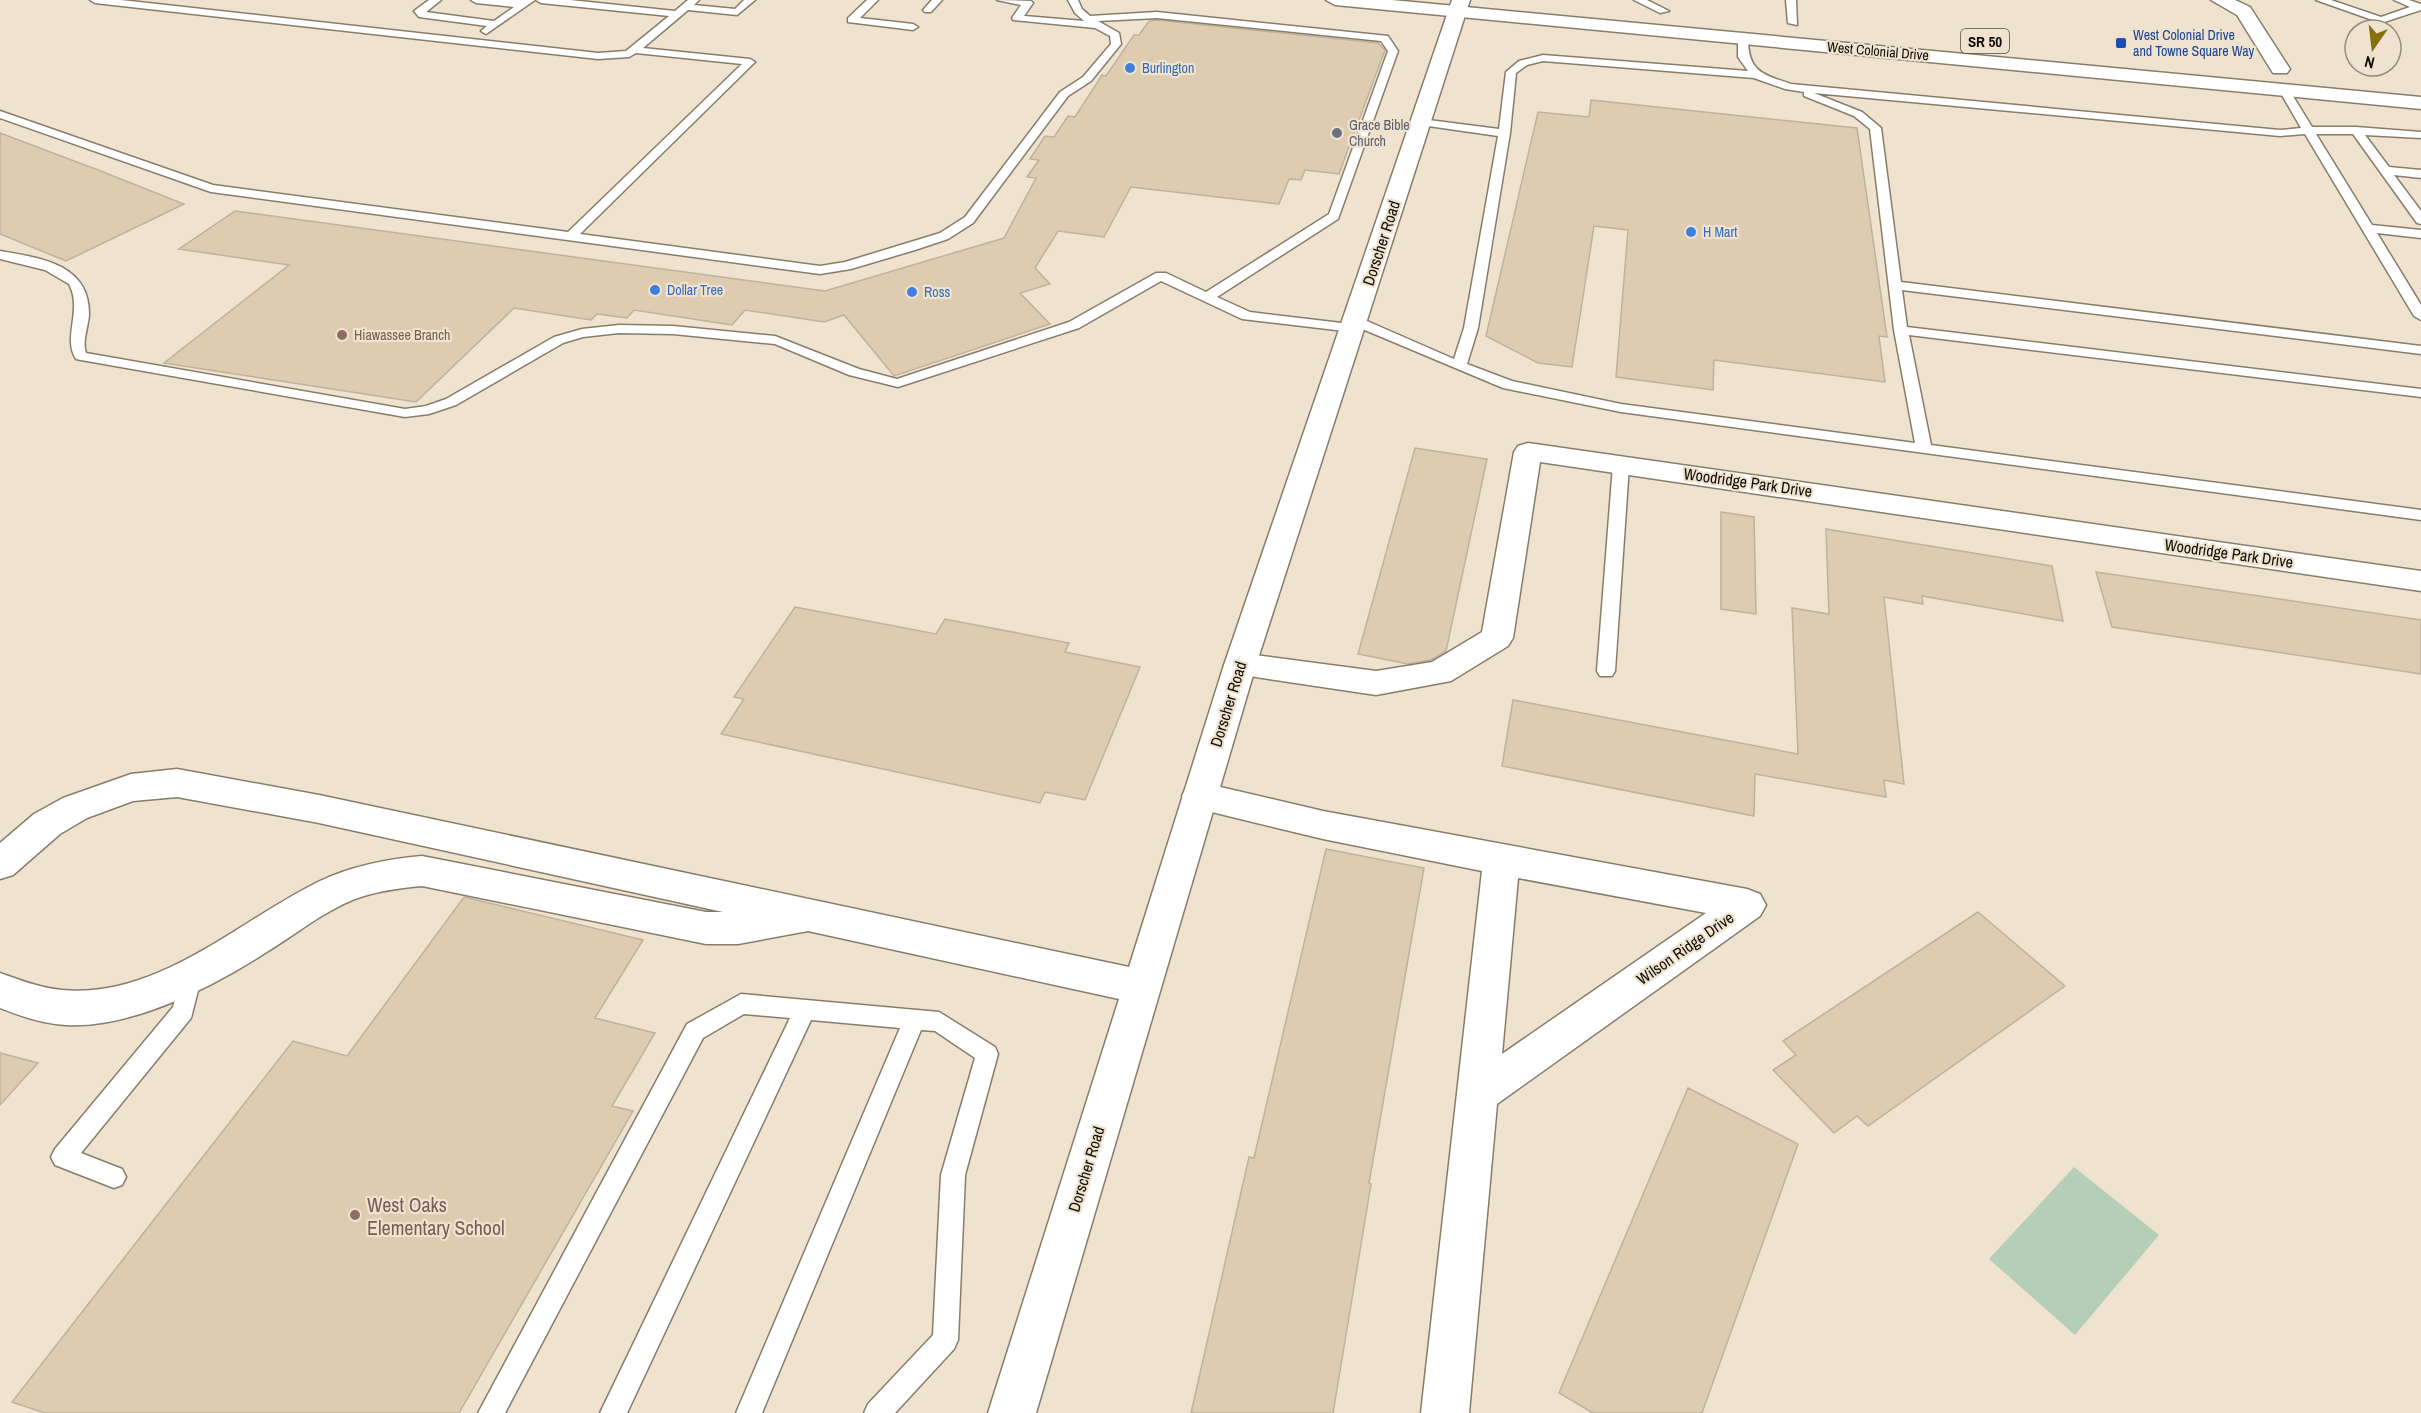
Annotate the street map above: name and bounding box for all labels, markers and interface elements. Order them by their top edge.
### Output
north arrow [2343,18,2403,78]
place label: West Colonial Drive and Towne Square Way [2133,26,2255,60]
road number: SR 50 [1961,29,2009,53]
marker: West Colonial Drive and Towne Square Way [2114,36,2128,50]
street label: West Colonial Drive [1826,38,1930,64]
text: N [2362,51,2377,74]
place label: Burlington [1142,59,1194,77]
marker: Burlington [1123,61,1137,75]
place label: Grace Bible Church [1349,116,1410,150]
marker: Grace Bible Church [1330,126,1344,140]
street label: Dorscher Road [1357,198,1405,288]
place label: H Mart [1703,223,1737,241]
marker: H Mart [1684,225,1698,239]
place label: Dollar Tree [667,281,723,299]
marker: Dollar Tree [648,283,662,297]
place label: Ross [924,283,950,301]
marker: Ross [905,285,919,299]
place label: Hiawassee Branch [354,326,450,344]
marker: Hiawassee Branch [335,328,349,342]
street label: Woodridge Park Drive [1682,462,1814,502]
street label: Woodridge Park Drive [2163,533,2295,573]
street label: Dorscher Road [1205,659,1251,749]
street label: Wilson Ridge Drive [1632,906,1738,990]
street label: Dorscher Road [1063,1124,1109,1214]
place label: West Oaks Elementary School [367,1191,505,1241]
marker: West Oaks Elementary School [348,1208,362,1222]

